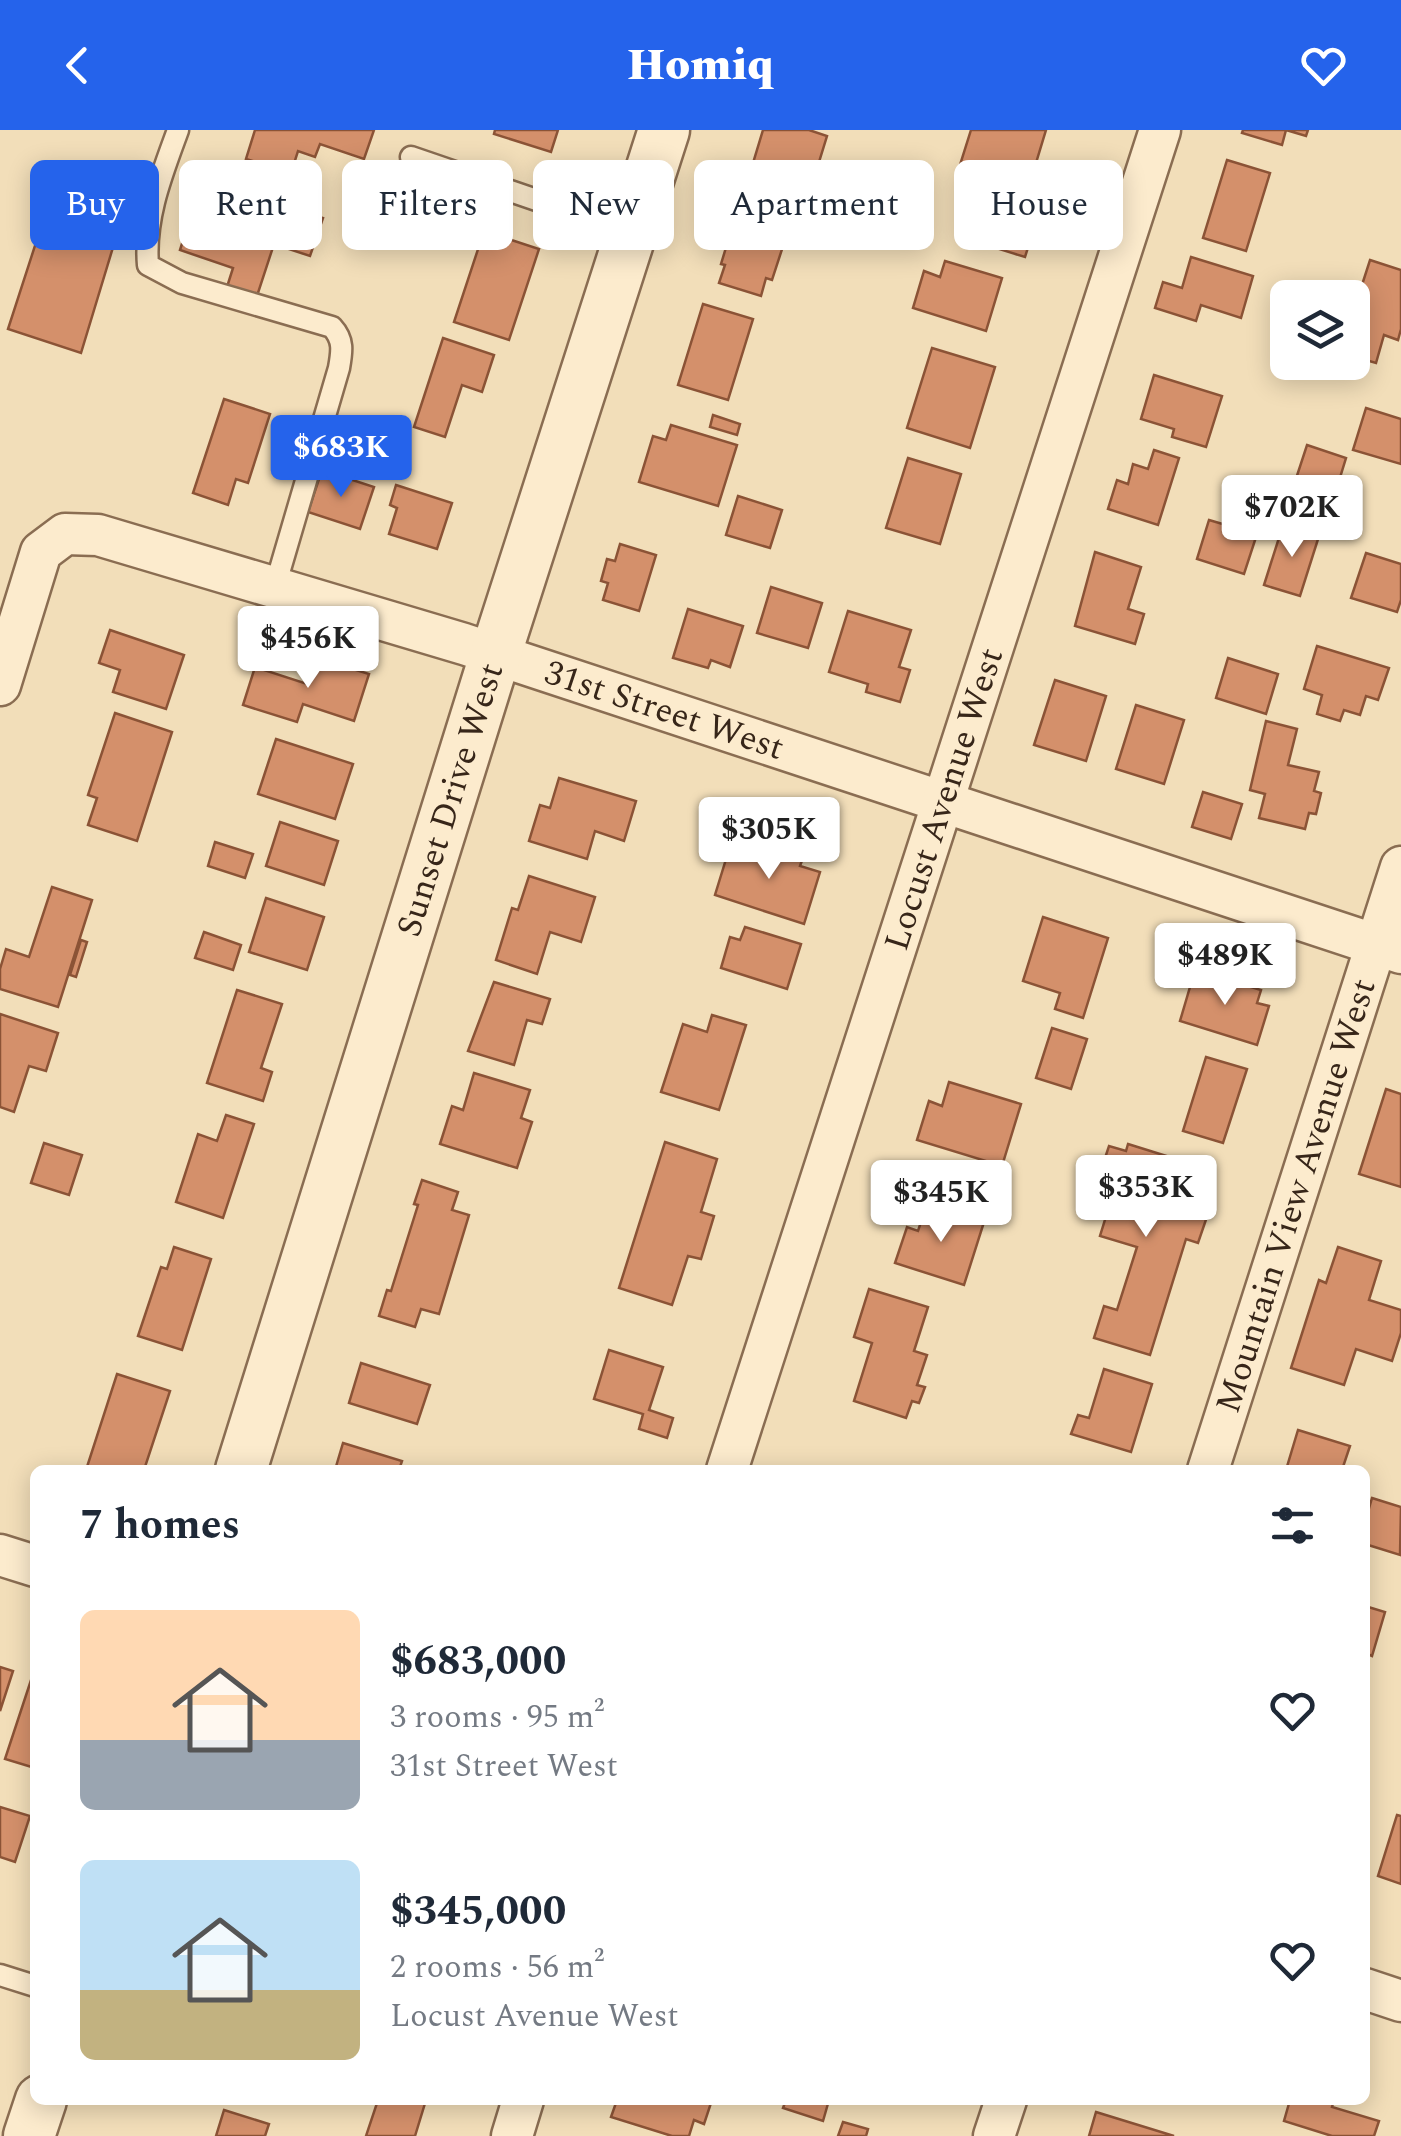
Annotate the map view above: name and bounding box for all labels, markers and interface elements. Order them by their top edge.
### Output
text: Homiq [627,31,774,100]
icon: back [50,38,105,93]
icon: heart [1296,38,1351,93]
chip: Buy [30,160,159,250]
chip: Rent [179,160,322,250]
chip: Filters [342,160,513,250]
chip: New [533,160,674,250]
chip: Apartment [694,160,934,250]
chip: House [954,160,1123,250]
map controls [1270,280,1370,380]
button: layers [1270,280,1370,380]
pin: $683K [271,415,411,500]
text: $683K [293,423,389,472]
pin: $702K [1222,475,1362,560]
text: $702K [1244,483,1340,532]
pin: $456K [238,606,378,691]
text: $456K [260,614,356,663]
street label: Locust Avenue West [870,641,1018,957]
street label: 31st Street West [538,646,791,774]
street label: Sunset Drive West [382,656,518,943]
pin: $305K [699,797,839,882]
text: $305K [721,805,817,854]
pin: $489K [1155,923,1295,1008]
text: $489K [1177,931,1273,980]
street label: Mountain View Avenue West [1201,972,1390,1420]
pin: $353K [1076,1155,1216,1240]
pin: $345K [871,1160,1011,1245]
text: $353K [1098,1163,1194,1212]
text: $345K [893,1168,989,1217]
text: 7 homes [80,1494,240,1557]
icon: filters [1265,1498,1320,1553]
text: $683,000 [390,1630,566,1693]
icon: home [160,1650,280,1770]
icon: heart [1265,1683,1320,1738]
text: 3 rooms · 95 m² [390,1693,604,1742]
text: 31st Street West [390,1742,618,1791]
text: $345,000 [390,1880,566,1943]
icon: home [160,1900,280,2020]
icon: heart [1265,1933,1320,1988]
text: 2 rooms · 56 m² [390,1943,604,1992]
text: Locust Avenue West [390,1992,678,2041]

